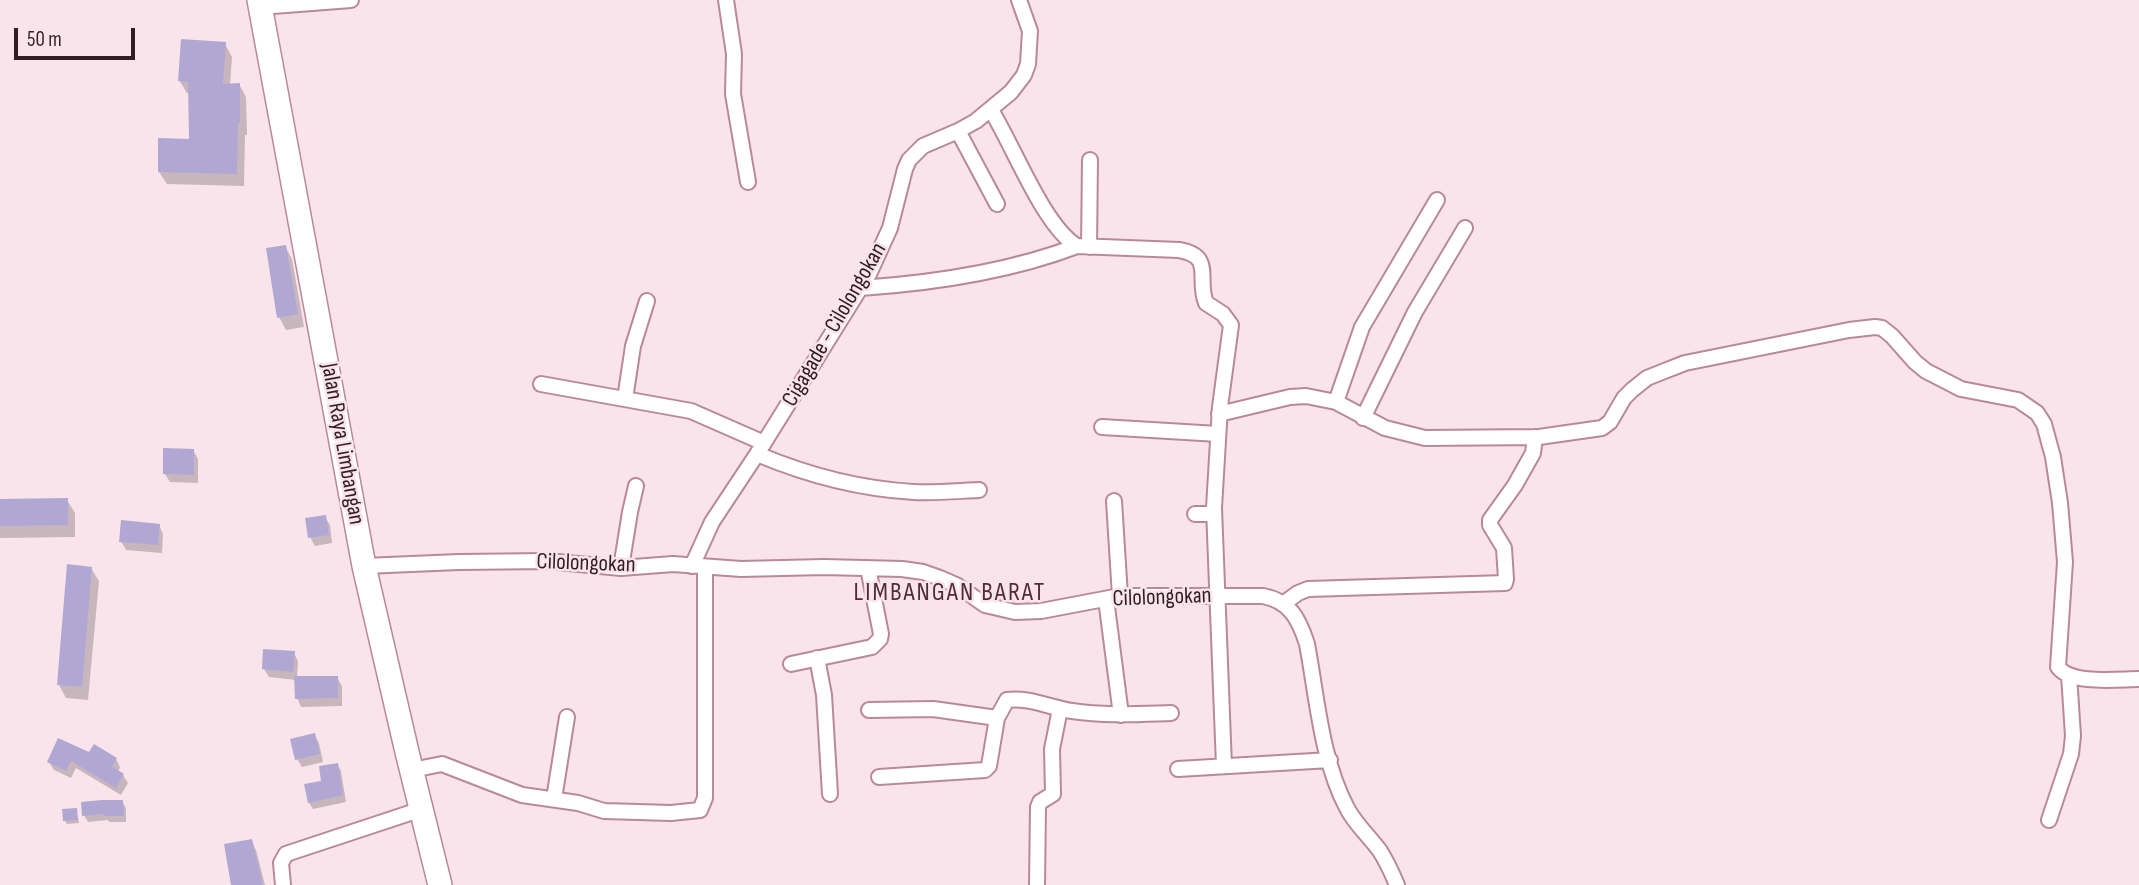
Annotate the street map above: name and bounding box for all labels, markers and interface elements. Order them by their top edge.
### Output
scale bar [18,14,138,58]
text: 50 m [27,27,62,52]
street label: Cigagade - Cilolongokan [777,238,893,412]
street label: Jalan Raya Limbangan [314,361,370,527]
street label: Cilolongokan [536,548,636,580]
district label: LIMBANGAN BARAT [855,577,1045,609]
street label: Cilolongokan [1112,582,1212,614]

